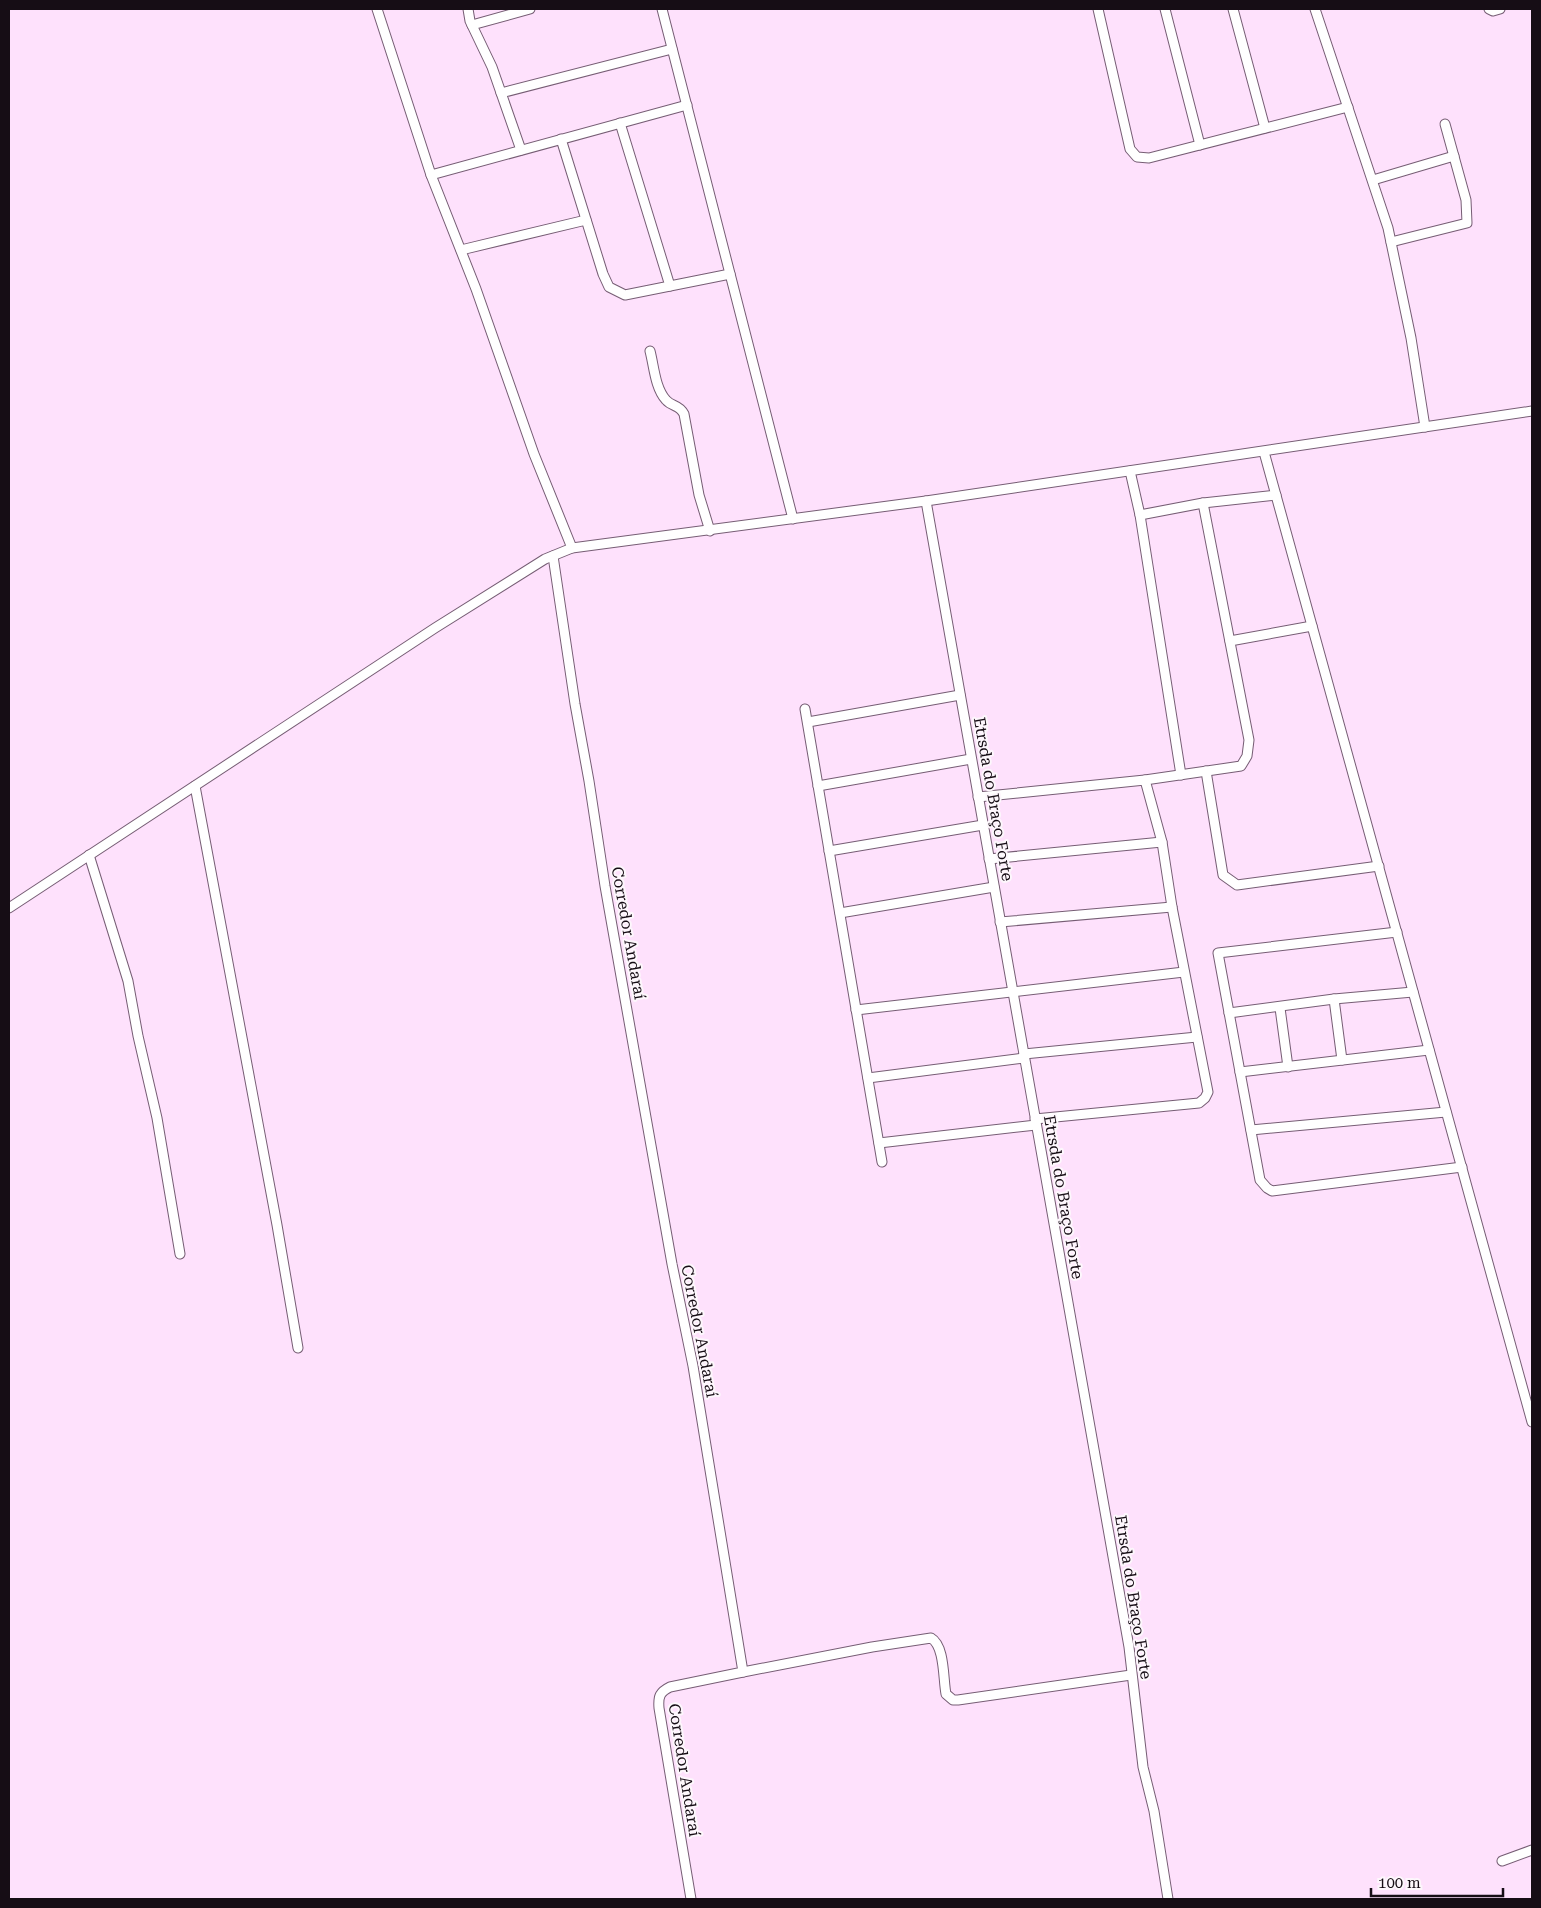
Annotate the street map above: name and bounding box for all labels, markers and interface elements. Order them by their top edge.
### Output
street label: Etrsda do Braço Forte [970,716,1017,883]
street label: Corredor Andaraí [607,865,650,1001]
street label: Etrsda do Braço Forte [1040,1114,1087,1281]
street label: Corredor Andaraí [677,1263,722,1399]
street label: Etrsda do Braço Forte [1111,1514,1156,1681]
street label: Corredor Andaraí [665,1702,704,1838]
scale bar [1371,1866,1504,1898]
text: 100 m [1378,1874,1421,1892]

